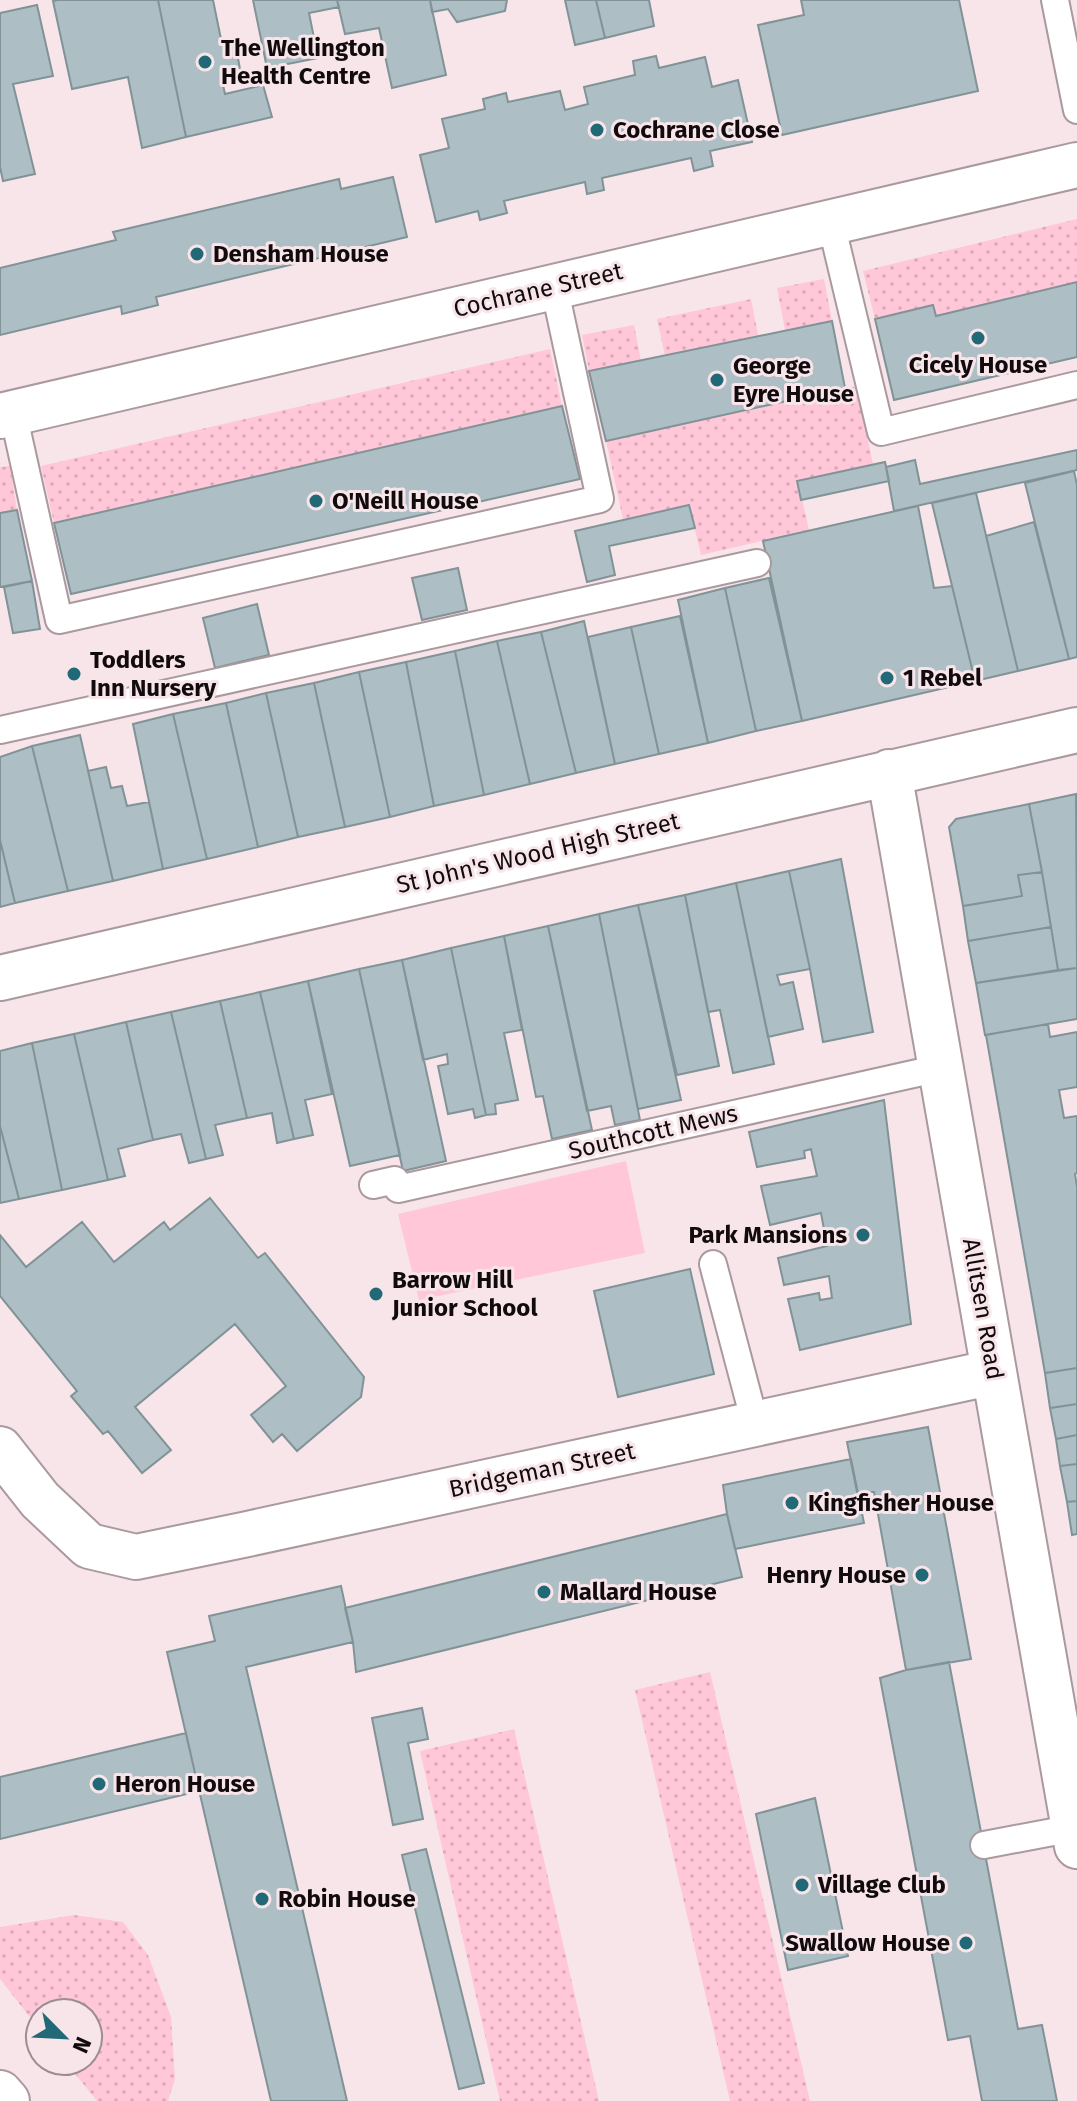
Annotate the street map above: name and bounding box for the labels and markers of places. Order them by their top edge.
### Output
place label: The Wellington Health Centre [221,34,385,90]
marker: The Wellington Health Centre [196,53,214,71]
place label: Cochrane Close [613,116,780,144]
marker: Cochrane Close [588,121,606,139]
place label: Densham House [213,240,389,268]
marker: Densham House [188,245,206,263]
marker: Cicely House [969,329,987,347]
place label: Cicely House [909,351,1047,379]
place label: George Eyre House [733,352,854,408]
marker: George Eyre House [708,371,726,389]
place label: O'Neill House [332,487,479,515]
marker: O'Neill House [307,492,325,510]
place label: Toddlers Inn Nursery [90,646,217,702]
place label: 1 Rebel [903,664,983,692]
marker: Toddlers Inn Nursery [65,665,83,683]
marker: 1 Rebel [878,669,896,687]
place label: Park Mansions [688,1221,847,1249]
marker: Park Mansions [854,1226,872,1244]
place label: Barrow Hill Junior School [391,1266,538,1322]
marker: Barrow Hill Junior School [367,1285,385,1303]
place label: Kingfisher House [808,1489,994,1517]
marker: Kingfisher House [783,1494,801,1512]
place label: Henry House [767,1561,906,1589]
marker: Henry House [913,1566,931,1584]
place label: Mallard House [560,1578,717,1606]
marker: Mallard House [535,1583,553,1601]
place label: Heron House [115,1770,255,1798]
marker: Heron House [90,1775,108,1793]
place label: Village Club [817,1871,946,1899]
marker: Village Club [793,1876,811,1894]
place label: Robin House [278,1885,416,1913]
marker: Robin House [253,1890,271,1908]
place label: Swallow House [785,1929,950,1957]
marker: Swallow House [957,1934,975,1952]

